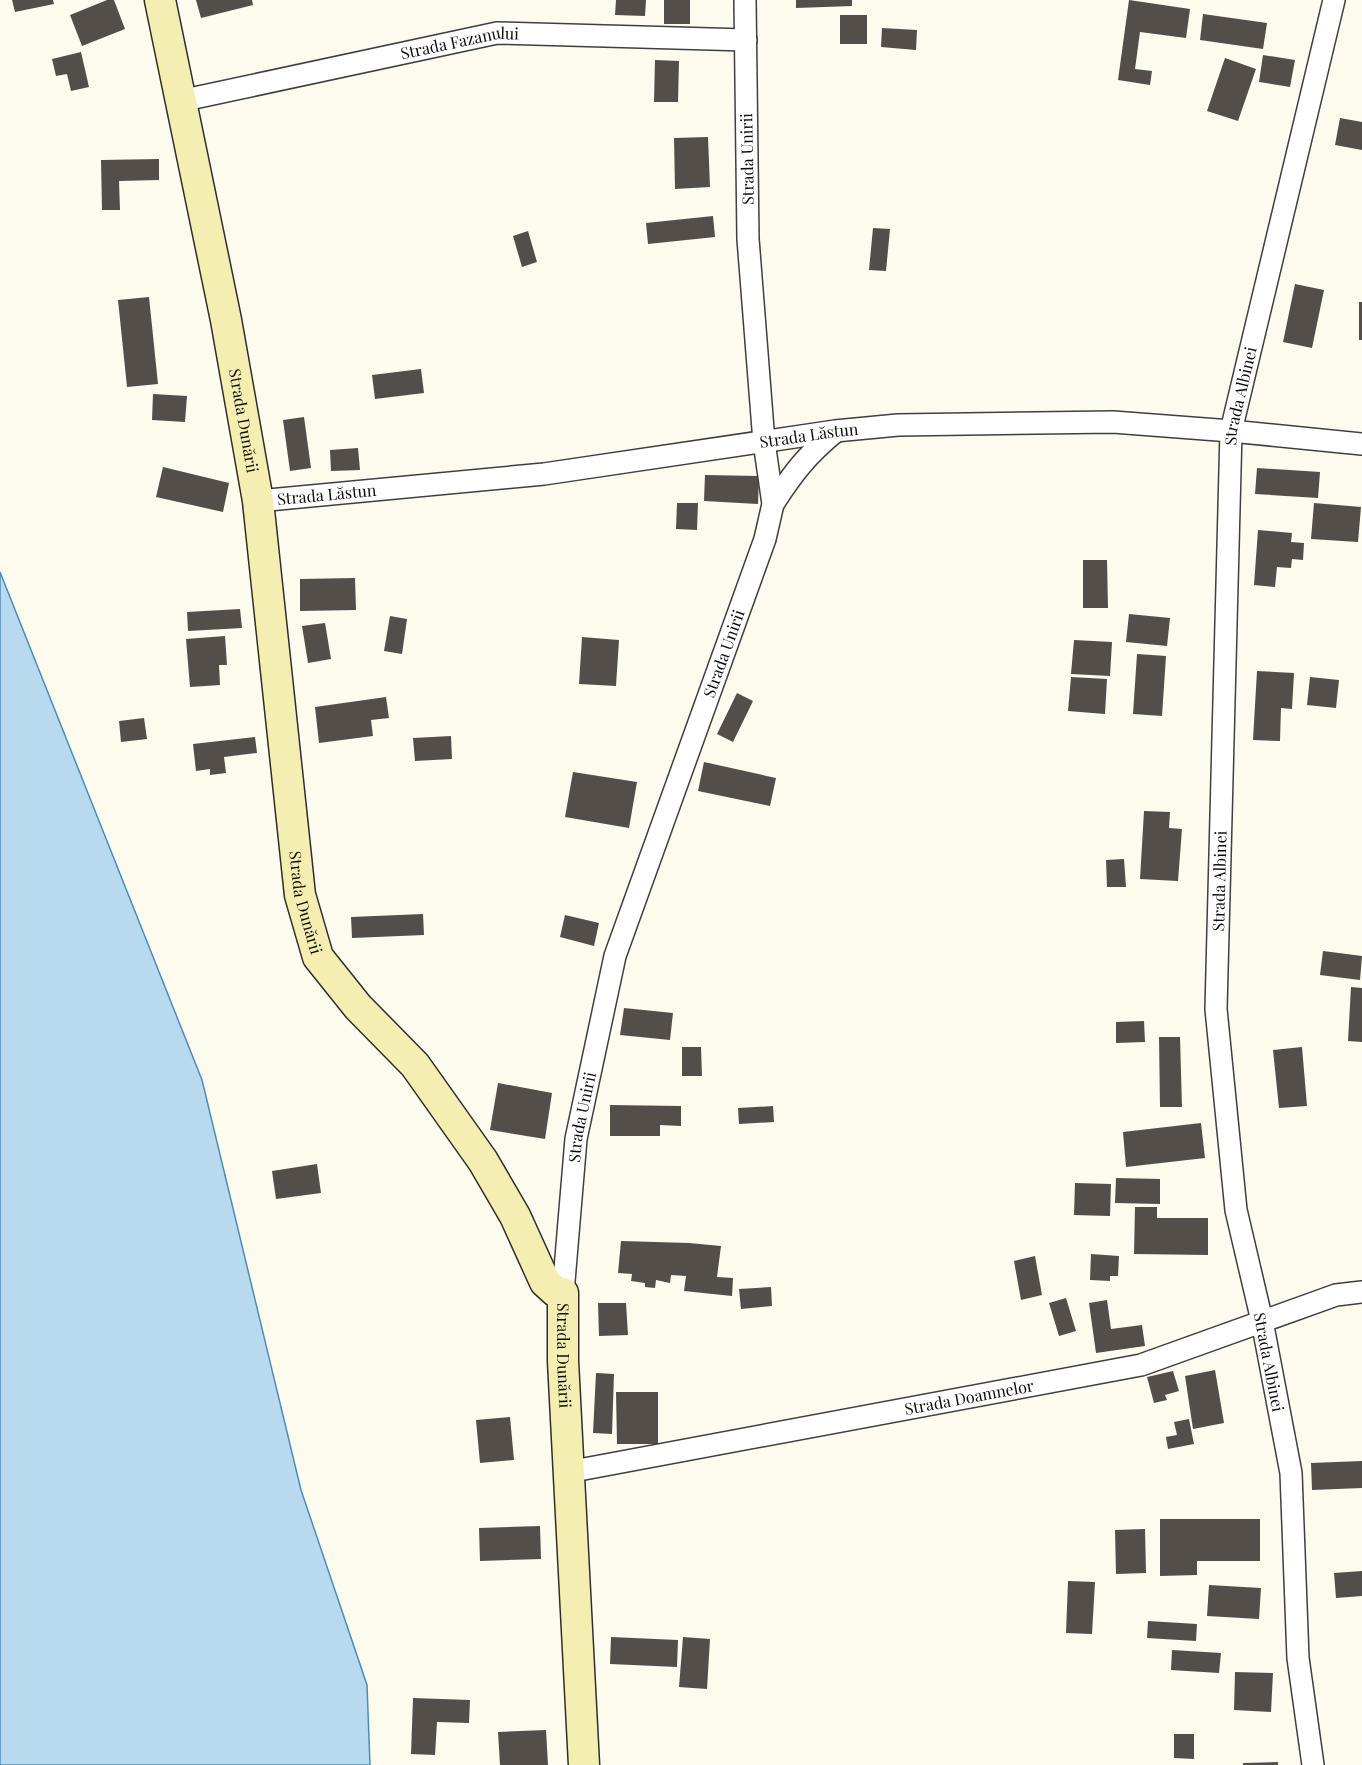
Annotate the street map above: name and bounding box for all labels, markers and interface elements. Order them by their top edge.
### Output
street label: Strada Fazanului [398,22,520,63]
street label: Strada Unirii [735,113,758,205]
street label: Strada Albinei [1220,344,1261,446]
street label: Strada Dunării [225,367,264,475]
street label: Strada Lăstun [758,418,860,452]
street label: Strada Lăstun [276,479,378,509]
street label: Strada Unirii [698,606,749,700]
street label: Strada Albinei [1207,830,1231,932]
street label: Strada Dunării [285,850,328,957]
street label: Strada Unirii [563,1069,600,1163]
street label: Strada Dunării [553,1303,576,1409]
street label: Strada Albinei [1250,1311,1289,1414]
street label: Strada Doamnelor [903,1374,1035,1419]

